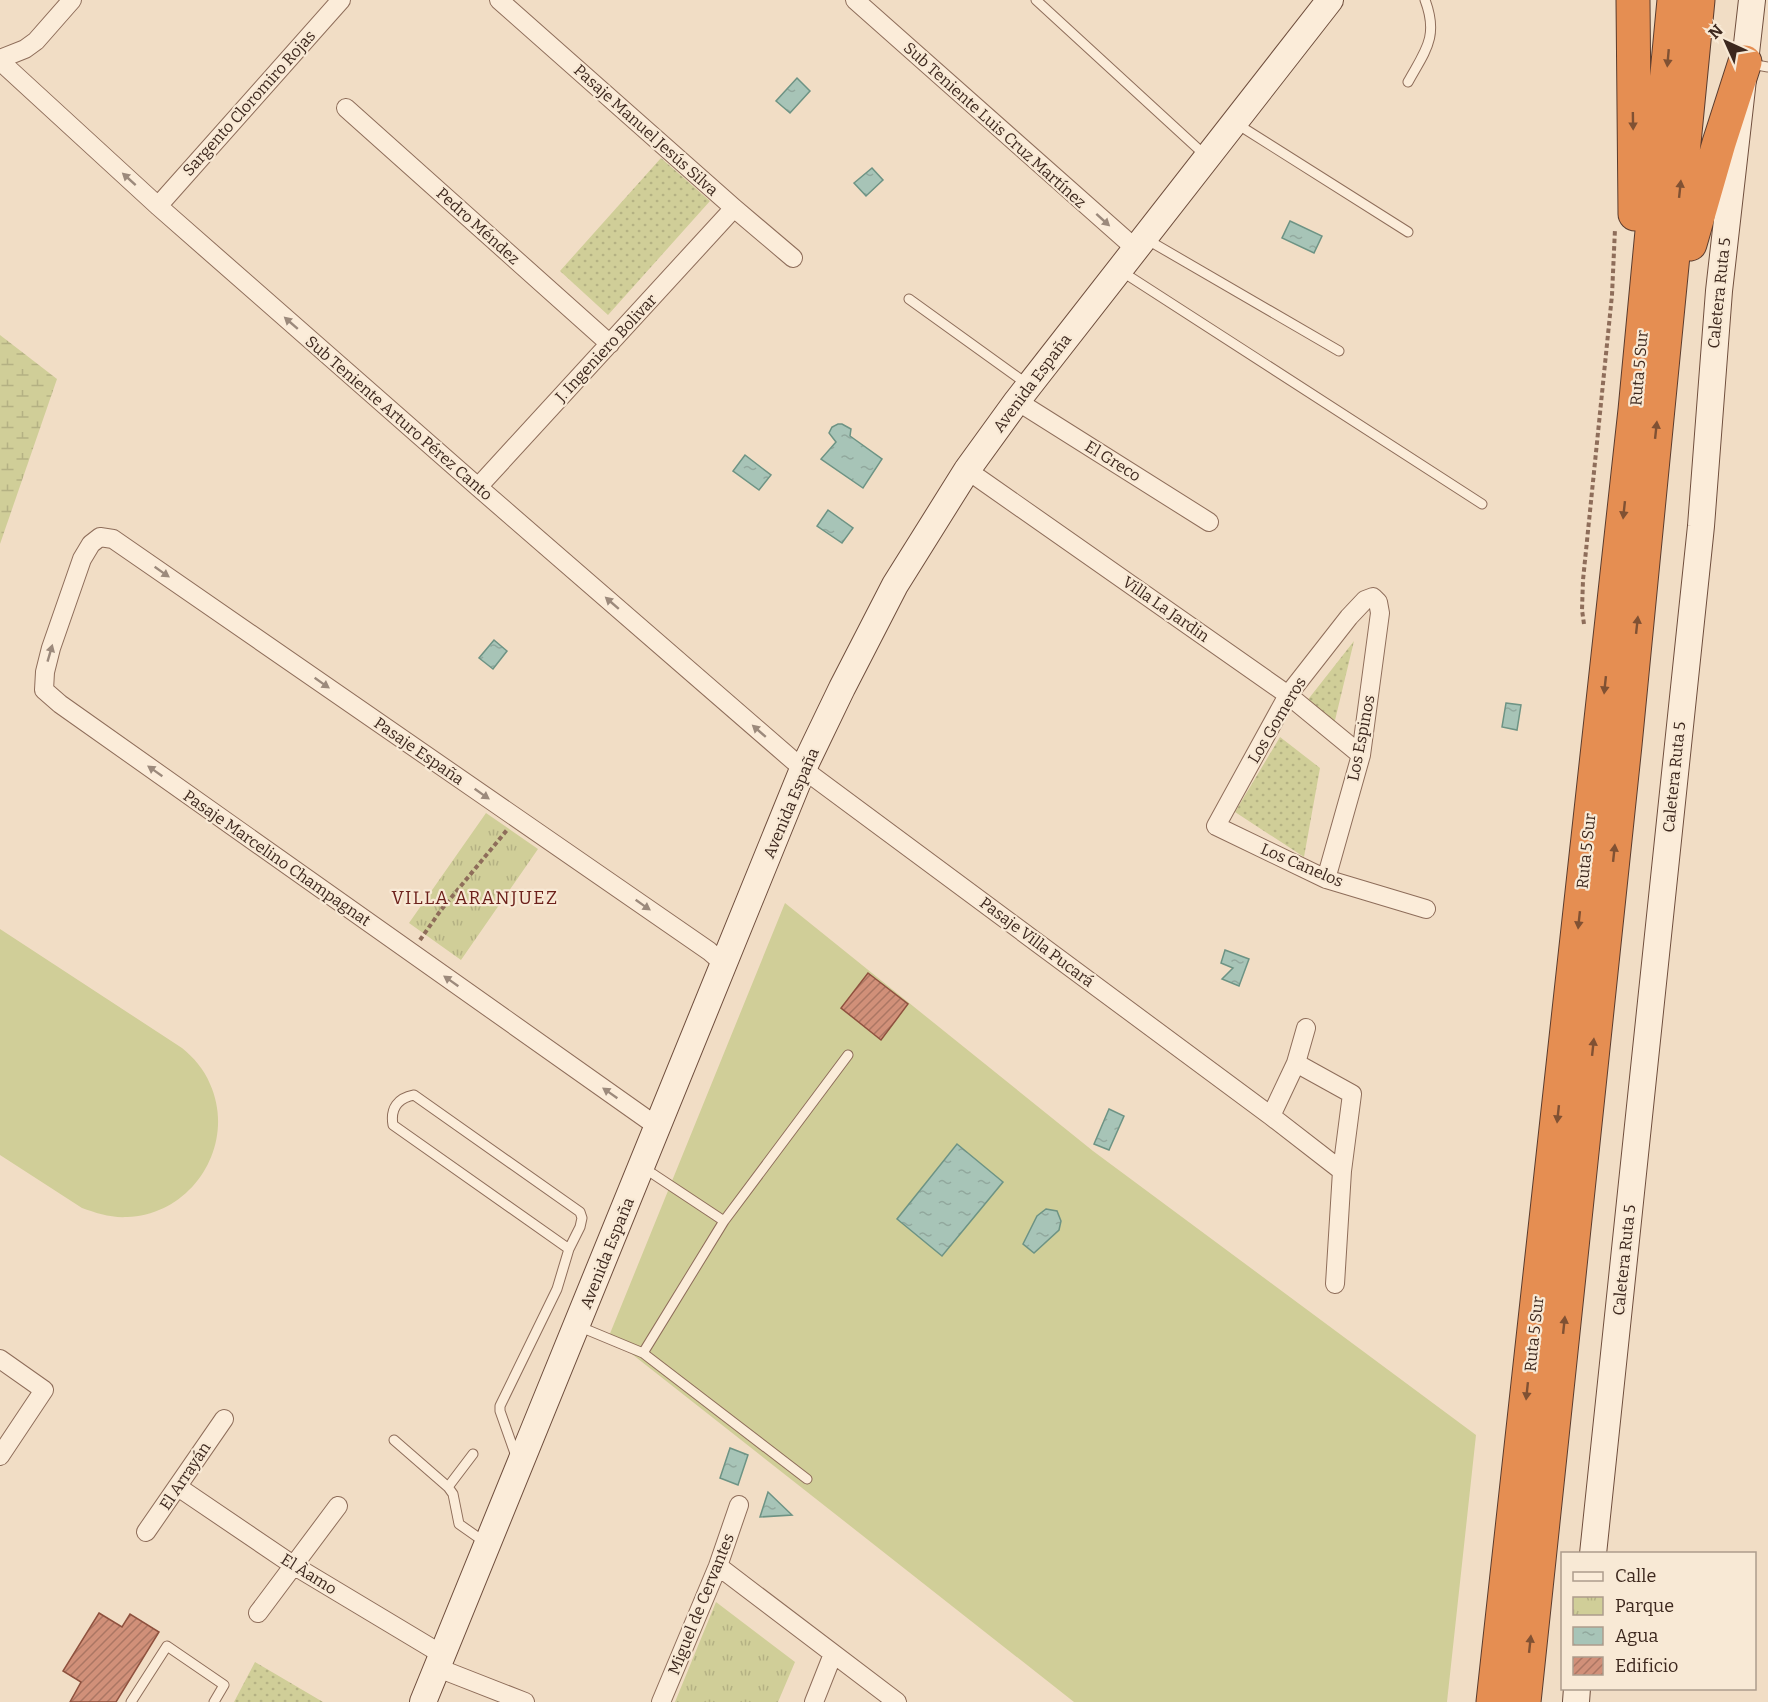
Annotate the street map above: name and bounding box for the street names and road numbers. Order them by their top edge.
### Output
street label: Sargento Cloromiro Rojas [179,26,319,180]
street label: Sub Teniente Luis Cruz Martínez [900,38,1090,212]
street label: Pasaje Manuel Jesús Silva [570,60,722,200]
street label: Pedro Méndez [432,184,524,269]
street label: Caletera Ruta 5 [1704,237,1734,349]
street label: J. Ingeniero Bolivar [551,290,661,406]
street label: Ruta 5 Sur [1626,329,1652,407]
street label: Avenida España [989,330,1075,436]
street label: Sub Teniente Arturo Pérez Canto [302,332,496,504]
street label: El Greco [1082,436,1144,486]
street label: Villa La Jardin [1119,572,1213,646]
street label: Los Gomeros [1244,673,1310,767]
street label: Los Espinos [1343,693,1379,783]
street label: Pasaje España [371,713,468,789]
street label: Caletera Ruta 5 [1659,721,1689,833]
street label: Avenida España [759,745,823,861]
street label: Pasaje Marcelino Champagnat [180,786,374,930]
street label: Ruta 5 Sur [1573,812,1599,890]
street label: Los Canelos [1258,839,1346,891]
street label: Pasaje Villa Pucará [976,893,1098,991]
street label: Avenida España [576,1194,638,1311]
street label: Caletera Ruta 5 [1609,1204,1639,1316]
street label: Ruta 5 Sur [1521,1295,1547,1373]
street label: El Arrayán [155,1439,215,1513]
street label: Miguel de Cervantes [664,1531,738,1677]
street label: El Àamo [278,1549,341,1598]

